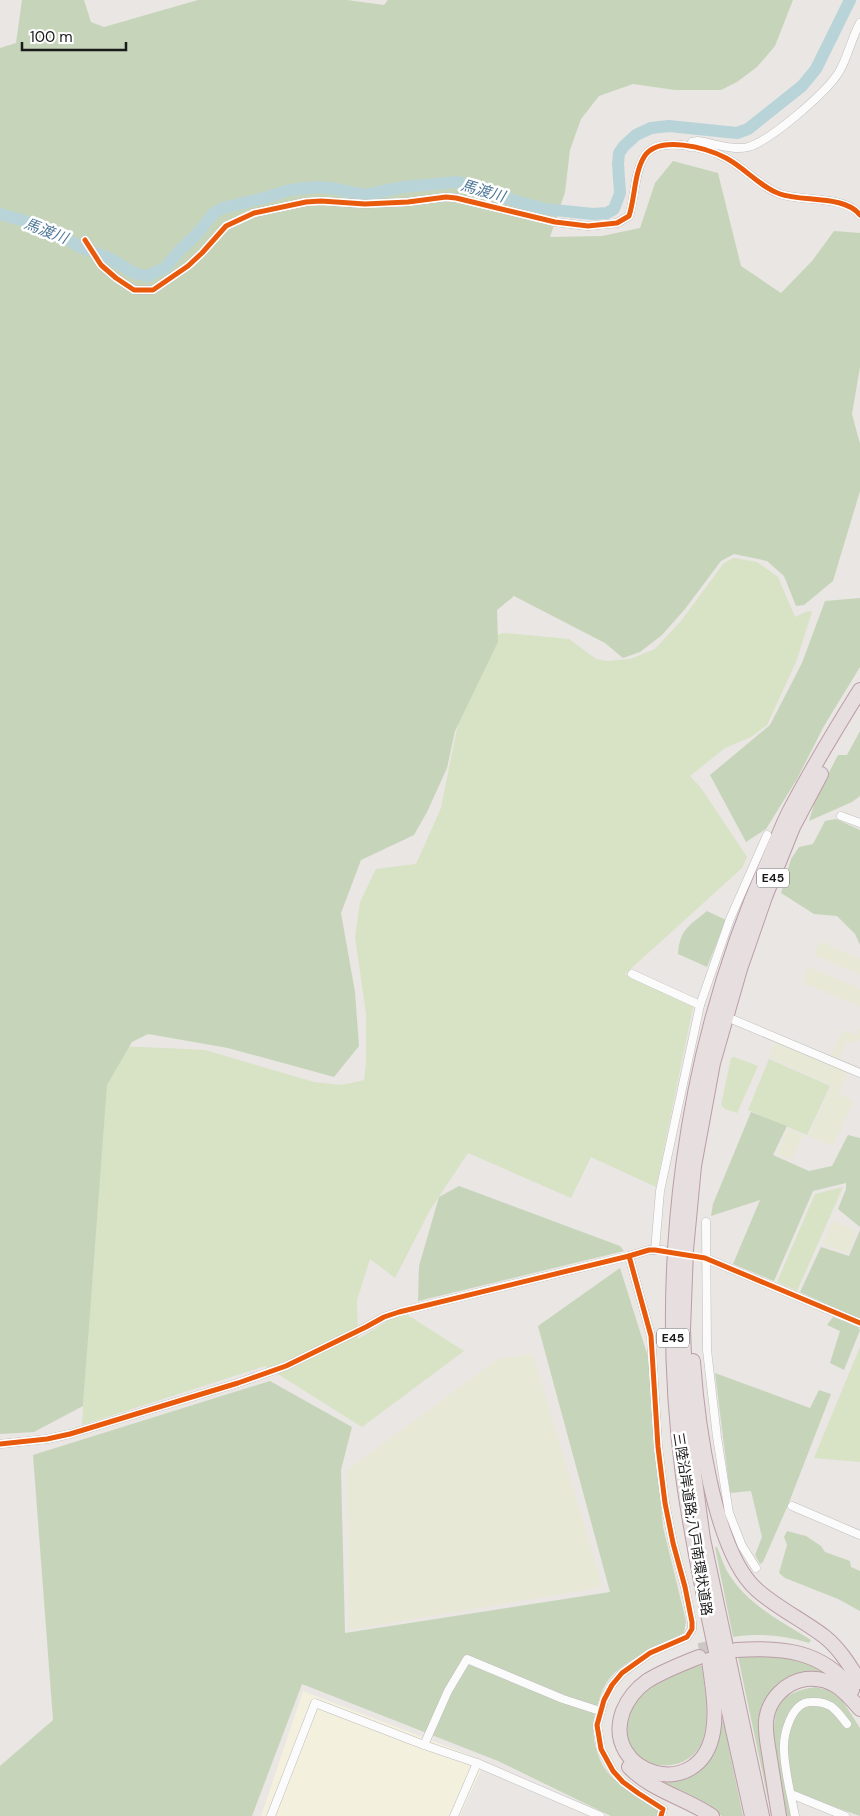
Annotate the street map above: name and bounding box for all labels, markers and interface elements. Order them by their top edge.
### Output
scale bar [22,20,126,52]
text: 100 m [30,27,73,47]
water label: 馬渡川 [459,175,509,207]
water label: 馬渡川 [21,214,72,249]
road number: E45 [757,868,789,888]
road number: E45 [657,1329,689,1348]
street label: 三陸沿岸道路;八戸南環状道路 [670,1431,716,1617]

